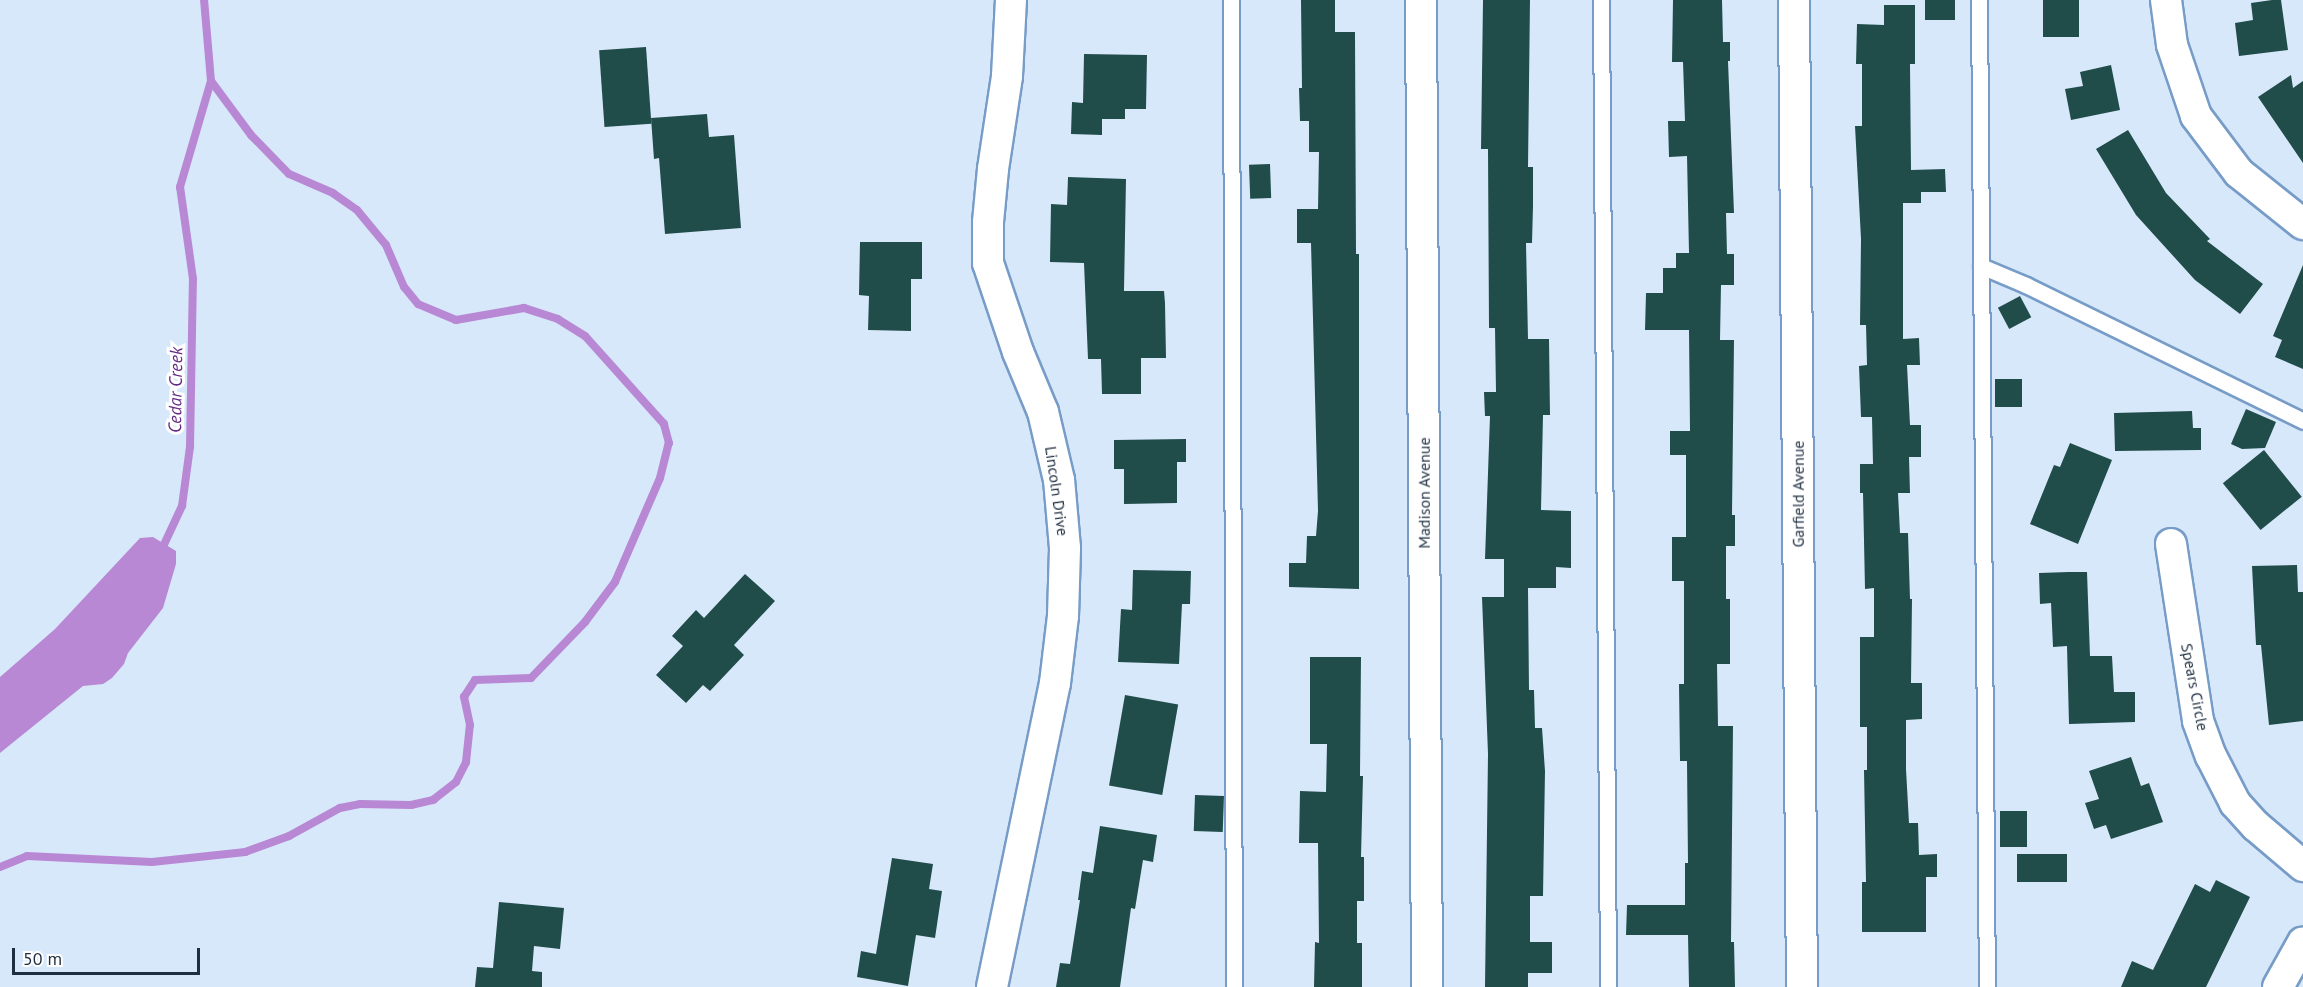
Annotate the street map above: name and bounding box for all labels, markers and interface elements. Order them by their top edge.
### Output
water label: Cedar Creek [164,347,188,433]
street label: Madison Avenue [1414,437,1434,549]
street label: Garfield Avenue [1788,440,1808,548]
street label: Lincoln Drive [1041,445,1073,537]
street label: Spears Circle [2177,642,2213,732]
scale bar [15,936,202,974]
text: 50 m [23,947,62,970]

